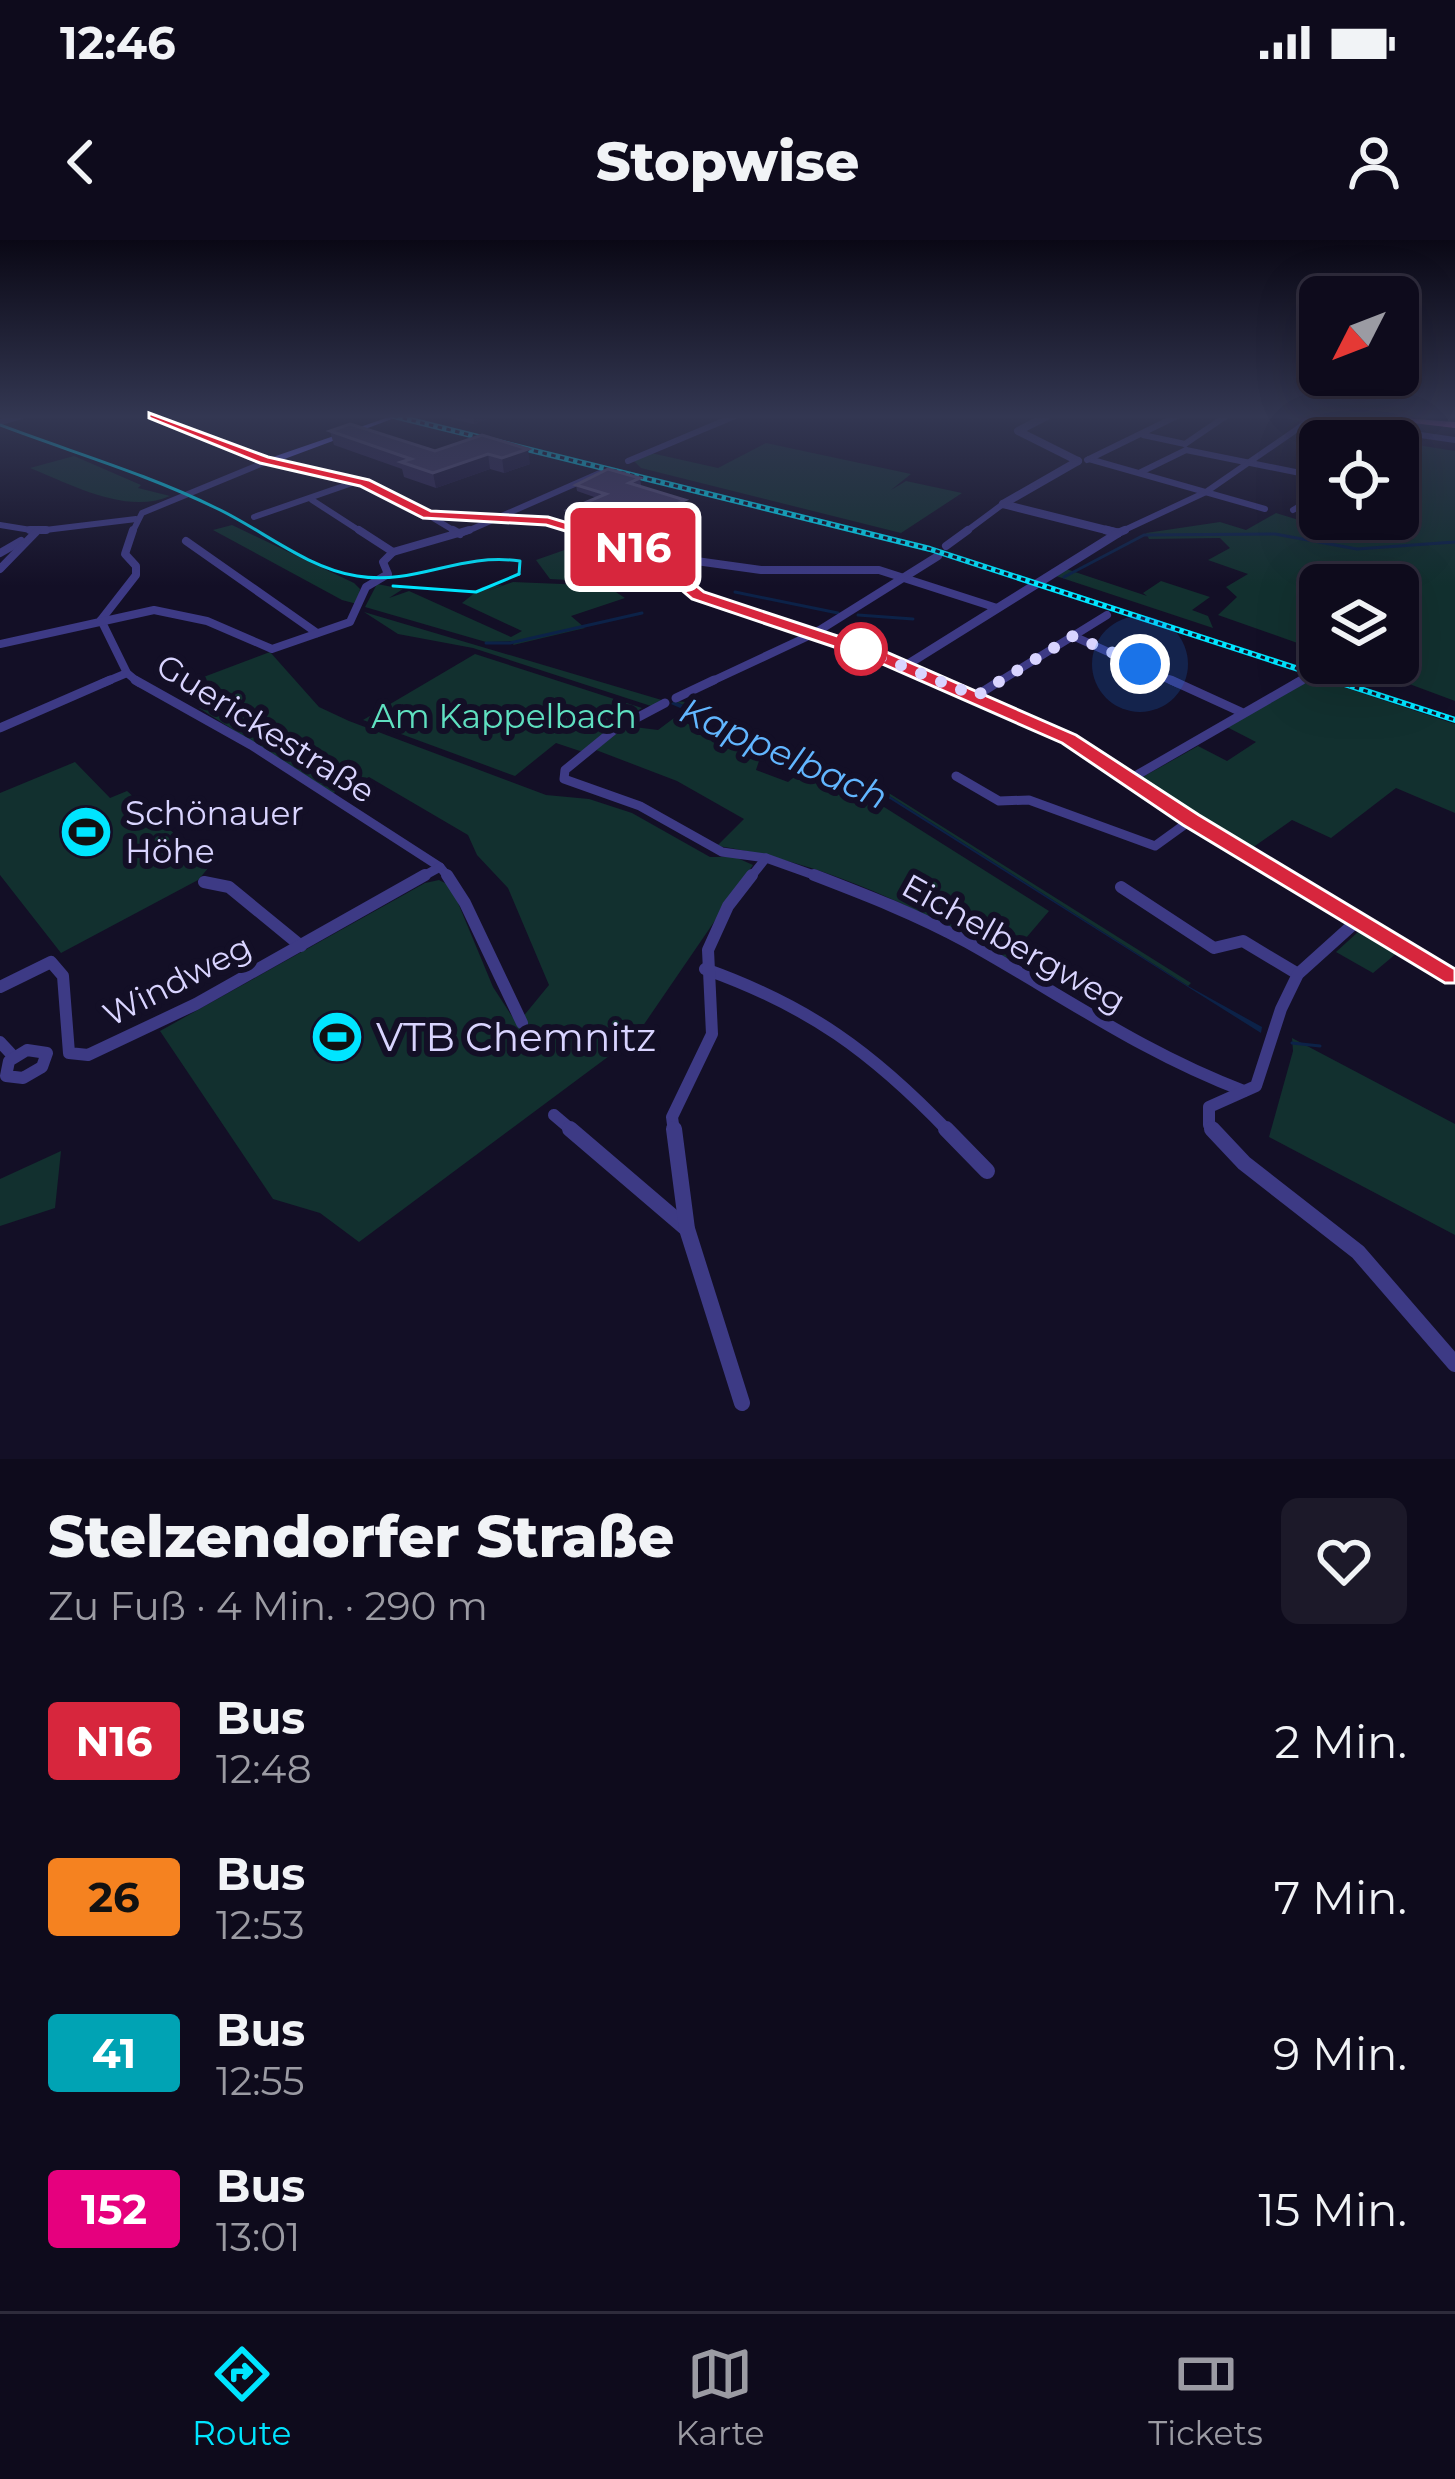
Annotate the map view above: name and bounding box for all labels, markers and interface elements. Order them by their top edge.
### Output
text: 12:46 [60,15,176,70]
icon: back [48,129,114,195]
text: Stopwise [596,129,859,195]
icon: person [1341,129,1407,195]
north arrow [1299,276,1419,396]
map controls [1299,276,1419,684]
button: locate [1299,420,1419,540]
line badge: N16 [564,508,702,586]
text: N16 [594,521,672,573]
button: layers [1299,564,1419,684]
unlabelled marker [836,624,886,674]
your location [1110,634,1170,694]
street label: Guerickestraße [150,645,382,811]
water label: Kappelbach [673,688,895,818]
park label: Am Kappelbach [371,696,637,736]
place label: Schönauer Höhe [125,793,304,871]
sports icon: Schönauer Höhe [58,804,114,860]
street label: Eichelbergweg [895,865,1133,1021]
street label: Windweg [96,926,258,1034]
sports icon: VTB Chemnitz [309,1009,365,1065]
place label: VTB Chemnitz [376,1013,656,1061]
button: heart [1281,1498,1407,1624]
text: Stelzendorfer Straße [48,1502,674,1571]
text: Zu Fuß · 4 Min. · 290 m [48,1582,488,1630]
text: Bus [216,1690,305,1745]
text: 2 Min. [1275,1714,1407,1769]
text: N16 [75,1715,153,1767]
text: 12:48 [216,1745,312,1793]
text: Bus [216,1846,305,1901]
text: 7 Min. [1274,1870,1407,1925]
text: 26 [88,1871,140,1923]
text: 12:53 [216,1901,304,1949]
text: Bus [216,2002,305,2057]
text: 9 Min. [1273,2026,1407,2081]
text: 41 [92,2027,136,2079]
text: 12:55 [216,2057,304,2105]
text: Bus [216,2158,305,2213]
text: 15 Min. [1258,2182,1407,2237]
text: 152 [81,2183,147,2235]
text: 13:01 [216,2213,300,2261]
tab: Route [192,2341,291,2453]
tab: Karte [675,2341,764,2453]
tab: Tickets [1148,2341,1263,2453]

